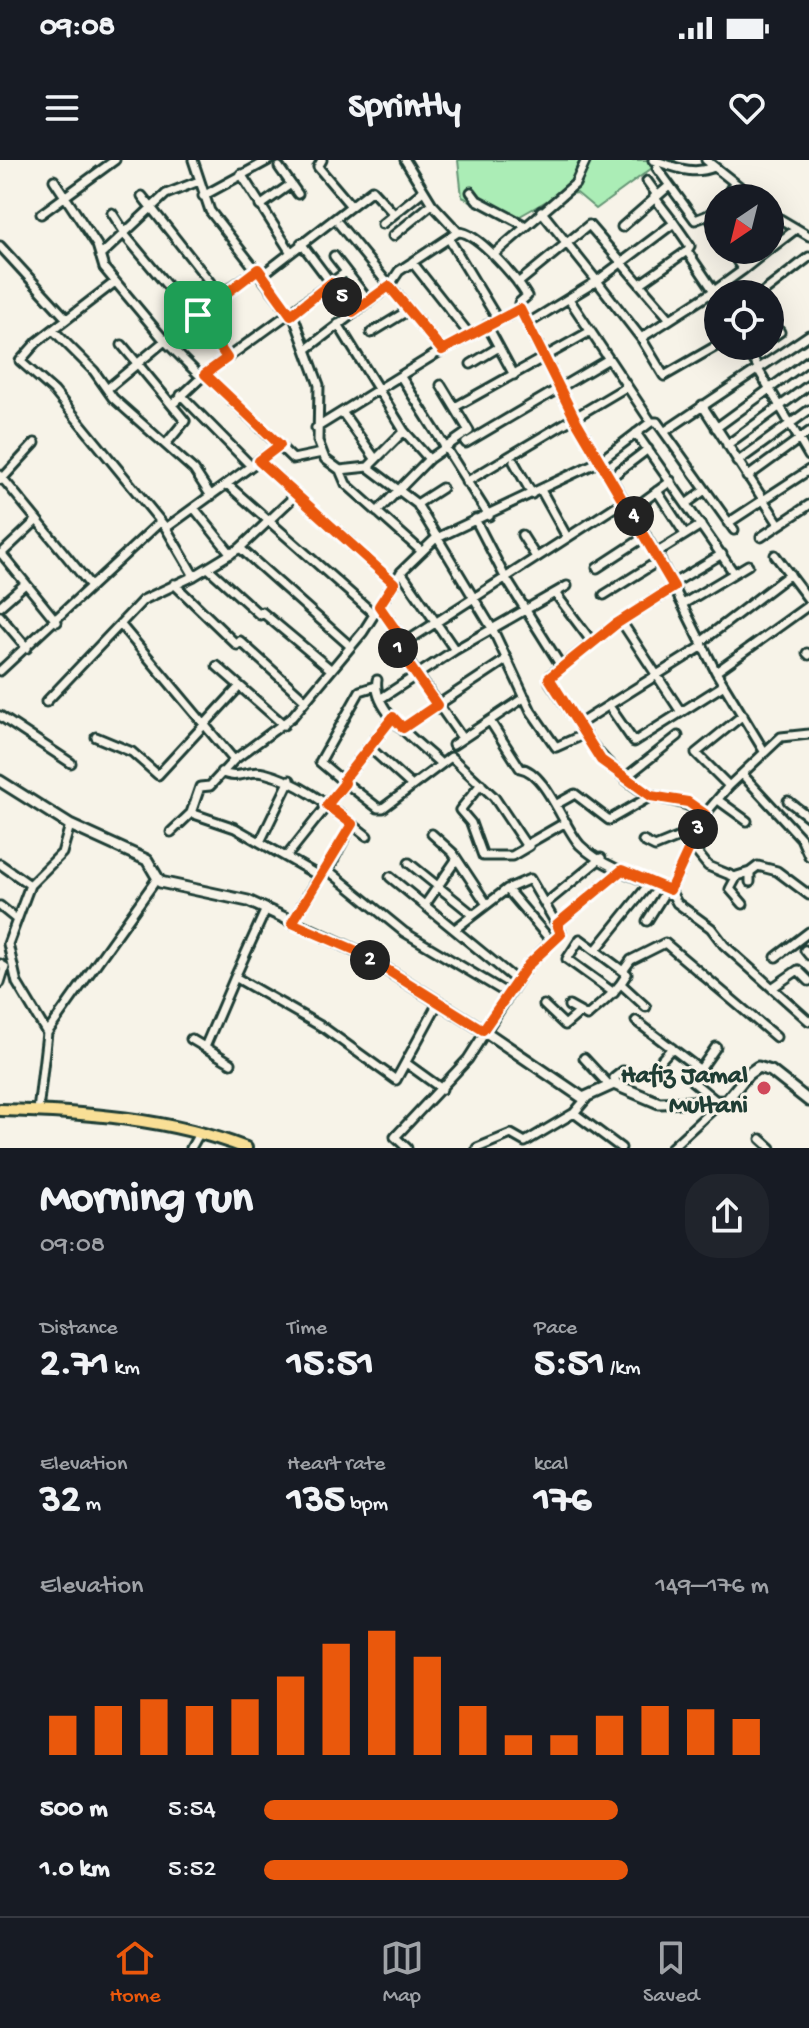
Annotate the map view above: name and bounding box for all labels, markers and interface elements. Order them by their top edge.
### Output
text: 09:08 [40,11,115,46]
icon: menu [40,86,84,130]
icon: heart [725,86,769,130]
text: Sprintly [348,87,461,130]
north arrow [704,184,784,264]
map controls [704,184,784,360]
pin: 5 [322,277,362,317]
button: locate [704,280,784,360]
pin [164,281,232,349]
text: 5 [336,284,348,310]
icon: arrive [176,293,220,337]
pin: 4 [614,496,654,536]
text: 4 [629,503,639,529]
pin: 1 [378,628,418,668]
text: 1 [394,635,402,661]
pin: 3 [678,809,718,849]
text: 3 [692,816,704,842]
pin: 2 [350,940,390,980]
text: 2 [365,947,375,973]
place label: Hafiz Jamal Multani [621,1062,748,1123]
marker: Hafiz Jamal Multani [755,1079,773,1097]
button: share [685,1174,769,1258]
text: Morning run [40,1175,253,1227]
text: 09:08 [40,1231,105,1262]
text: Distance [40,1316,118,1342]
text: Time [287,1316,327,1342]
text: Pace [534,1316,577,1342]
text: 2.71 [40,1342,109,1389]
text: 15:51 [287,1342,374,1389]
text: 5:51 [534,1342,605,1389]
text: km [109,1356,140,1382]
text: /km [605,1356,641,1382]
text: Elevation [40,1452,127,1478]
text: Heart rate [287,1452,385,1478]
text: kcal [534,1452,568,1478]
text: 32 [40,1478,80,1525]
text: 135 [287,1478,345,1525]
text: 176 [534,1478,591,1525]
text: m [80,1492,101,1518]
text: bpm [345,1492,388,1518]
text: Elevation [40,1572,143,1603]
text: 149–176 m [655,1572,769,1603]
text: 500 m [40,1795,108,1826]
text: 5:54 [168,1795,216,1826]
text: 1.0 km [40,1855,110,1886]
text: 5:52 [168,1855,216,1886]
tab: Home [110,1936,161,2010]
tab: Map [380,1936,424,2010]
tab: Saved [643,1936,699,2010]

